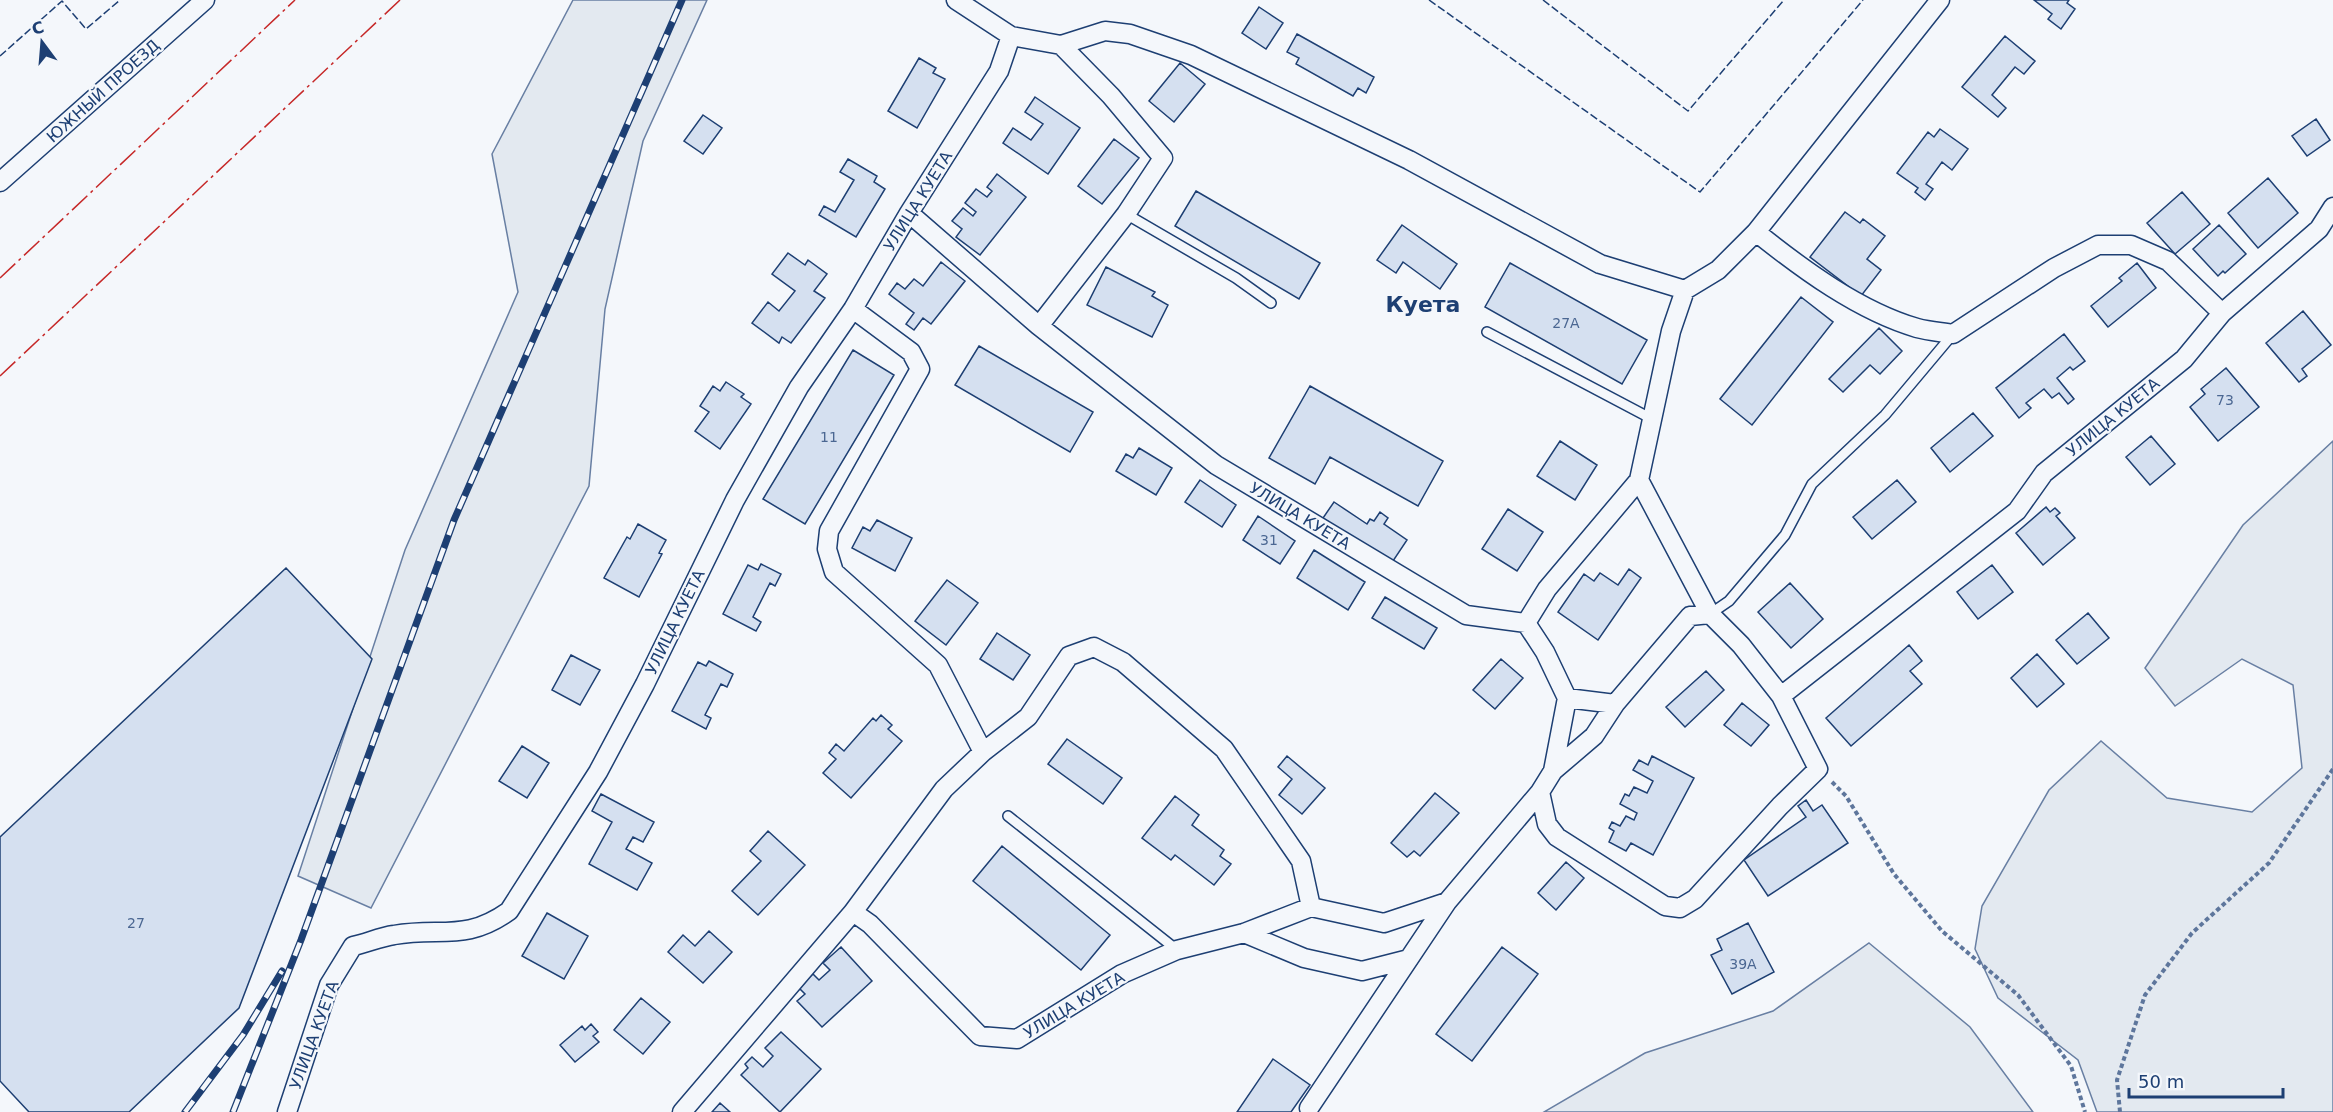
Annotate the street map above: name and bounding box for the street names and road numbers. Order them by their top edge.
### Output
street label: ЮЖНЫЙ ПРОЕЗД [43,35,163,147]
street label: УЛИЦА КУЕТА [880,148,956,254]
street label: УЛИЦА КУЕТА [2063,374,2163,460]
street label: УЛИЦА КУЕТА [1246,478,1354,554]
street label: УЛИЦА КУЕТА [641,566,709,677]
street label: УЛИЦА КУЕТА [1020,967,1128,1043]
street label: УЛИЦА КУЕТА [286,978,342,1092]

